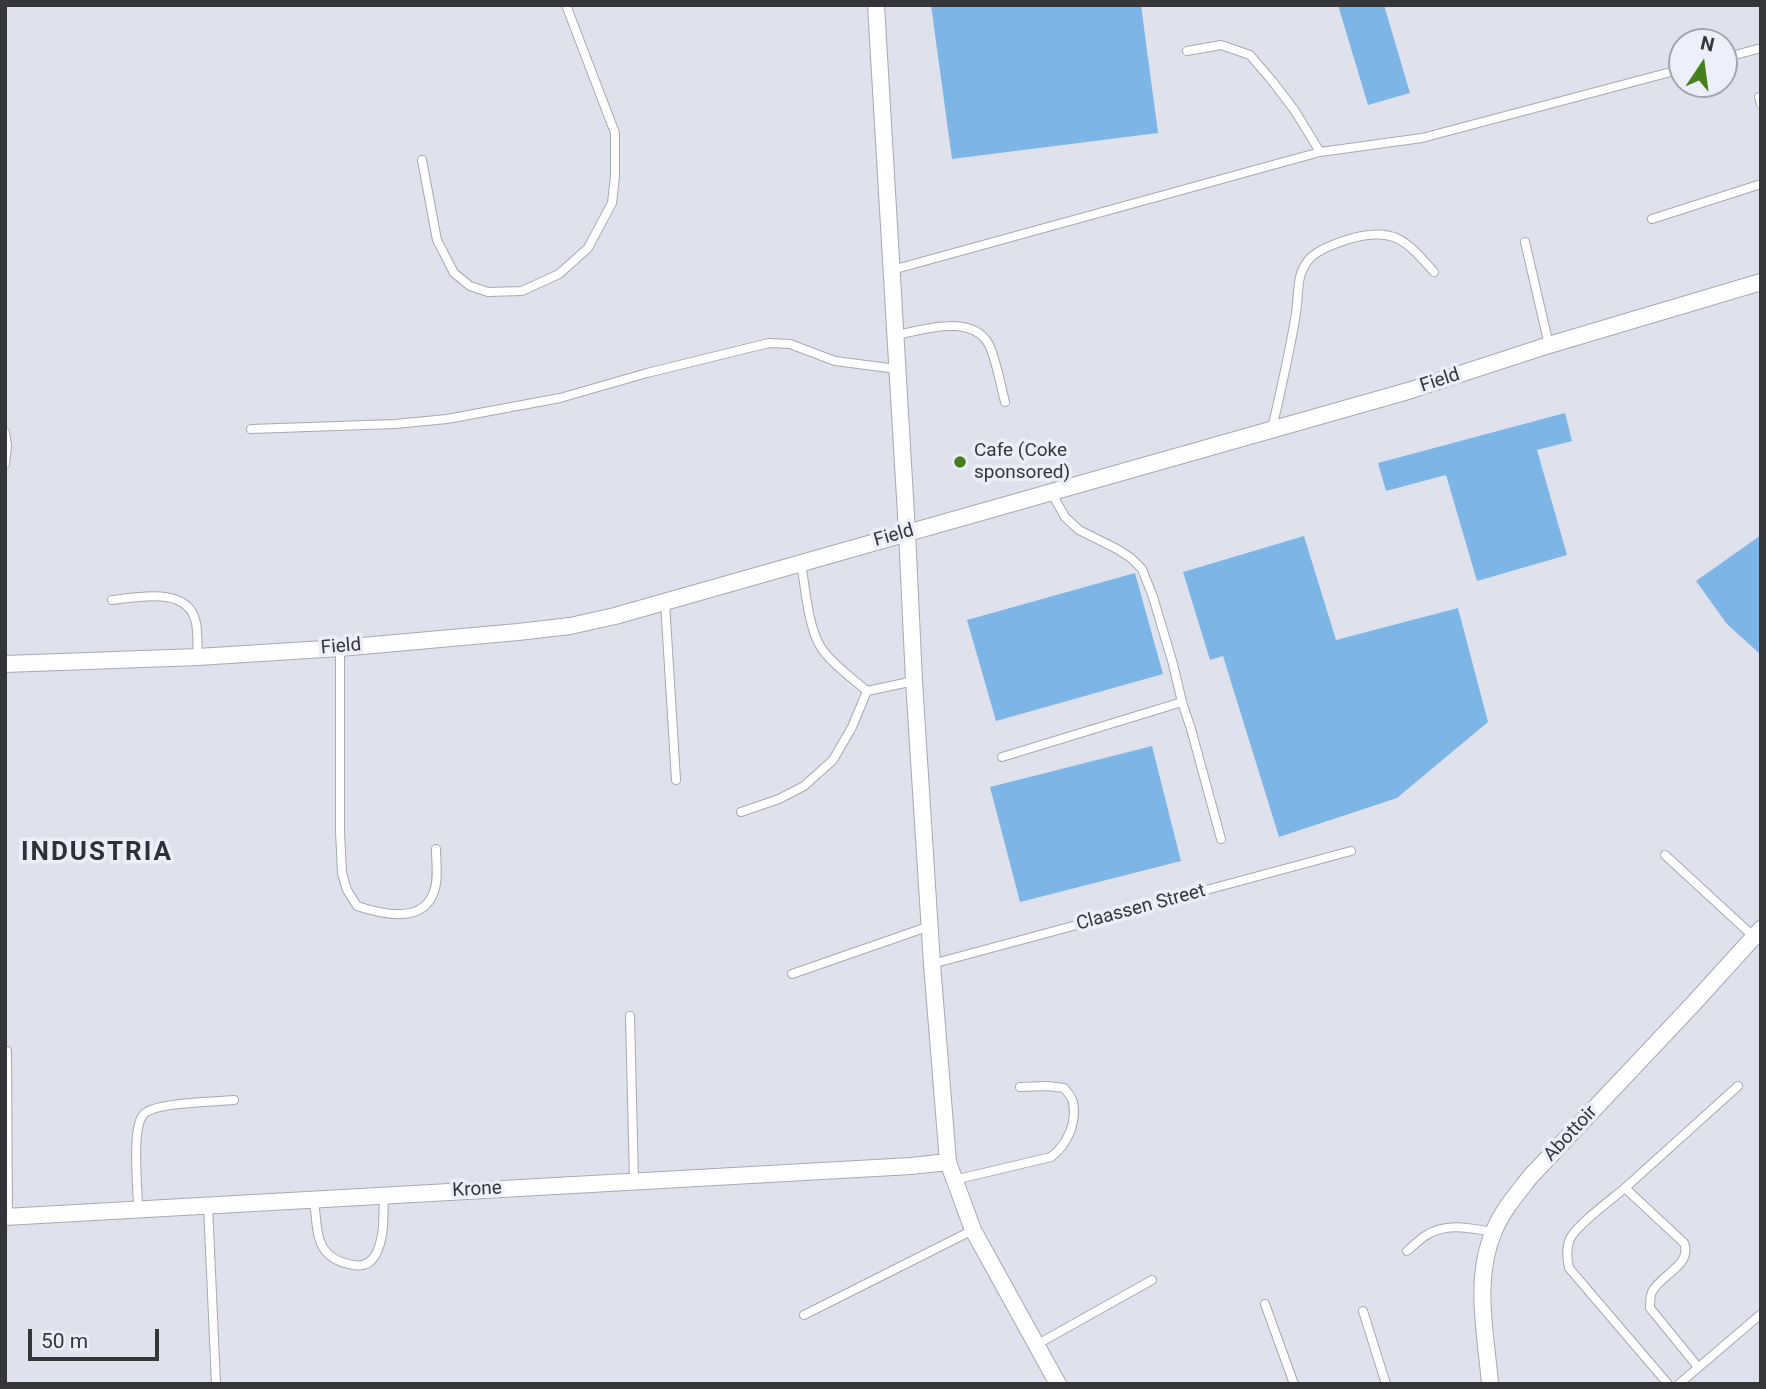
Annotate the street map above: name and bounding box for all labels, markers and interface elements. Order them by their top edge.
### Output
north arrow [1668,28,1738,98]
text: N [1698,31,1717,57]
street label: Field [1417,364,1463,398]
place label: Cafe (Coke sponsored) [974,440,1070,484]
marker: Cafe (Coke sponsored) [952,454,968,470]
street label: Field [871,519,917,553]
street label: Field [320,634,362,660]
district label: INDUSTRIA [22,837,172,869]
street label: Claassen Street [1074,880,1208,936]
street label: Abottoir [1539,1101,1603,1167]
street label: Krone [452,1177,502,1203]
scale bar [32,1316,163,1360]
text: 50 m [41,1329,88,1353]

